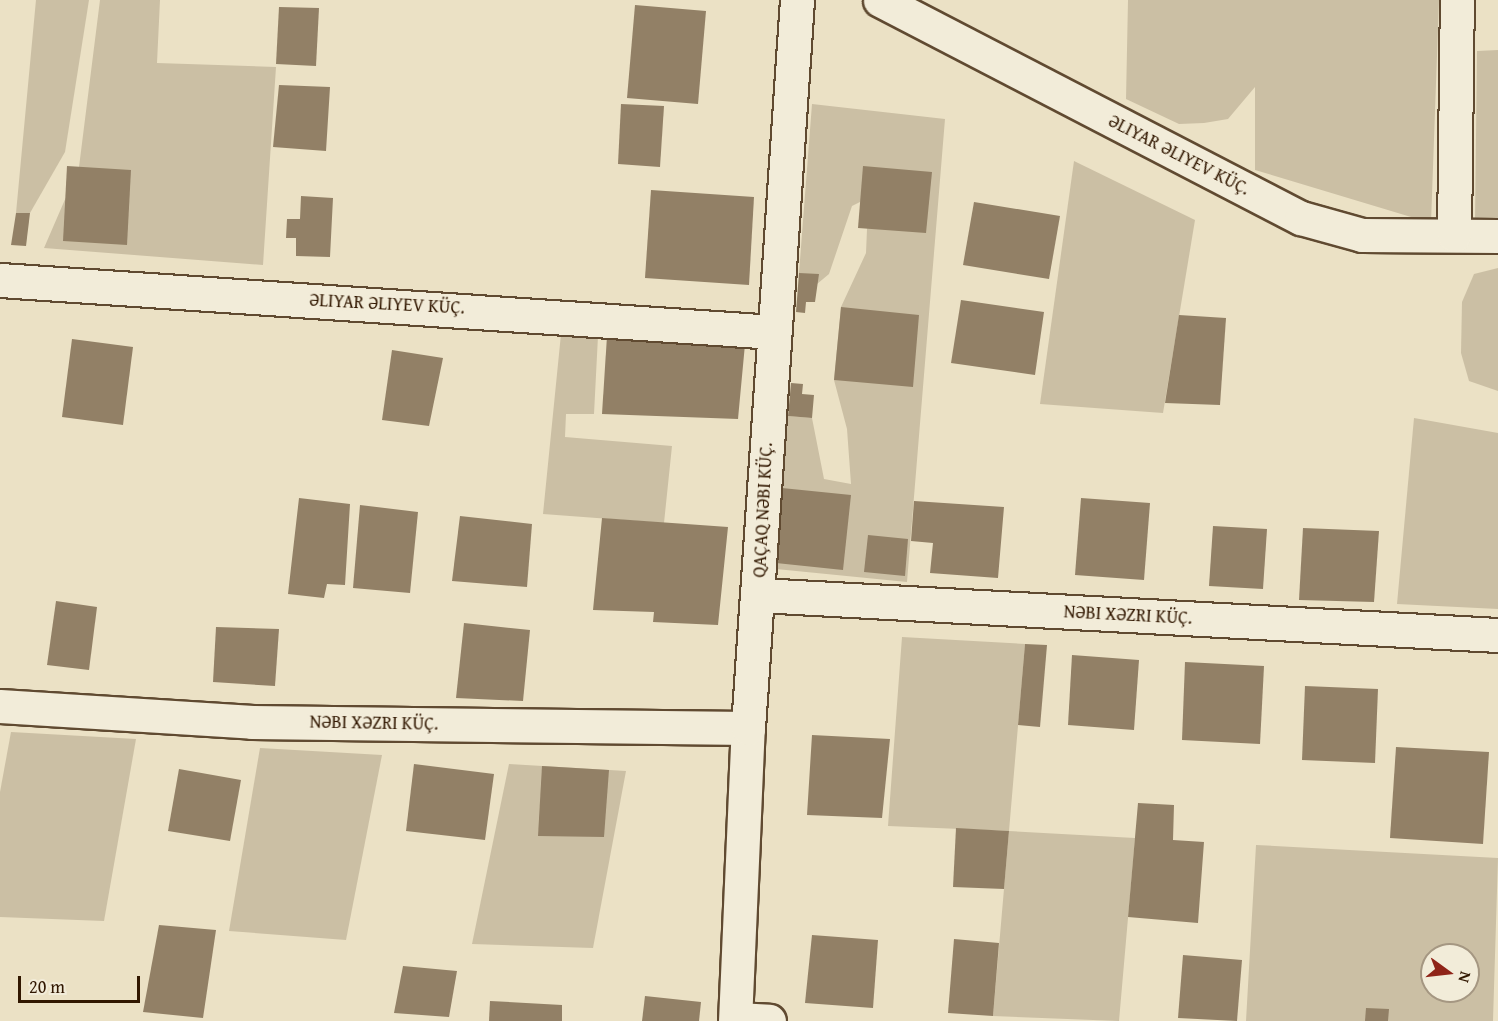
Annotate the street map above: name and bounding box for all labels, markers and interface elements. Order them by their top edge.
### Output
street label: ƏLIYAR ƏLIYEV KÜÇ. [1105,110,1253,200]
street label: ƏLIYAR ƏLIYEV KÜÇ. [309,289,465,319]
street label: QAÇAQ NƏBI KÜÇ. [749,442,777,578]
street label: NƏBI XƏZRI KÜÇ. [1063,601,1193,629]
street label: NƏBI XƏZRI KÜÇ. [309,711,439,735]
north arrow [1420,943,1480,1003]
scale bar [21,964,142,1002]
text: N [1452,969,1478,985]
text: 20 m [29,973,65,1000]

